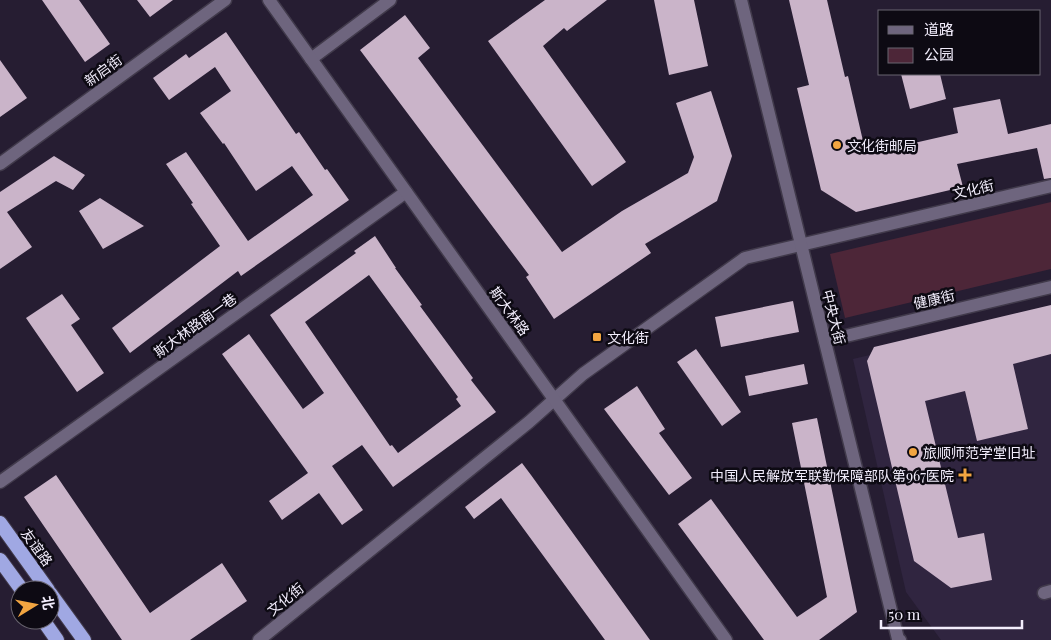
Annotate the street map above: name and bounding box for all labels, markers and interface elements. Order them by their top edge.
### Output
legend [878,10,1041,75]
text: 道路 [924,19,954,39]
text: 公园 [924,44,954,64]
street label: 新启街 [80,50,126,90]
place label: 文化街邮局 [847,136,917,155]
marker: 文化街邮局 [831,139,843,151]
street label: 文化街 [950,175,996,203]
street label: 斯大林路 [486,283,534,339]
street label: 健康街 [911,285,957,313]
street label: 中央大街 [818,288,850,346]
street label: 斯大林路南一巷 [150,289,240,361]
place label: 文化街 [607,328,649,347]
marker: 文化街 [591,331,603,343]
place label: 旅顺师范学堂旧址 [923,443,1035,462]
marker: 旅顺师范学堂旧址 [907,446,919,458]
place label: 中国人民解放军联勤保障部队第967医院 [710,466,954,485]
marker: 中国人民解放军联勤保障部队第967医院 [958,468,972,482]
street label: 友谊路 [17,524,57,570]
street label: 文化街 [263,578,307,620]
north arrow [10,580,60,630]
text: 北 [38,594,59,611]
scale bar [881,598,1022,630]
text: 50 m [888,604,921,624]

